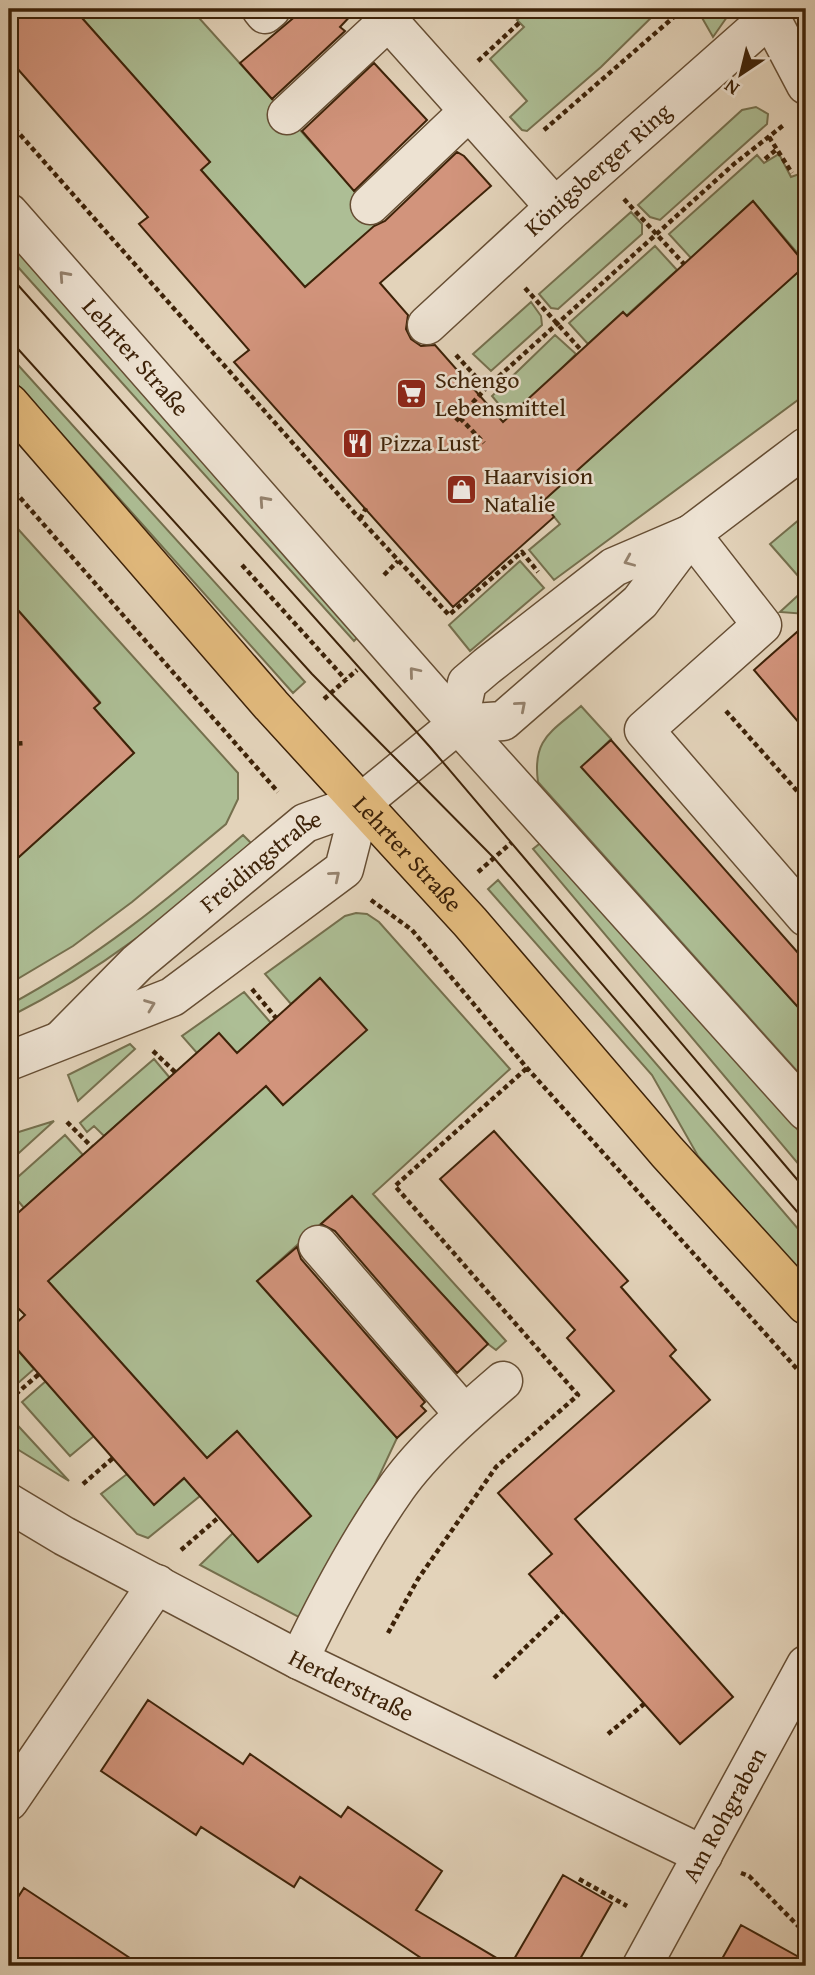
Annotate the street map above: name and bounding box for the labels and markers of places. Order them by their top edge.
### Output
place label: Schengo Lebensmittel [435,362,566,425]
supermarket icon: Schengo Lebensmittel [395,377,429,411]
place label: Pizza Lust [380,425,480,460]
restaurant icon: Pizza Lust [340,426,374,460]
place label: Haarvision Natalie [484,458,594,521]
shop icon: Haarvision Natalie [444,473,478,507]

